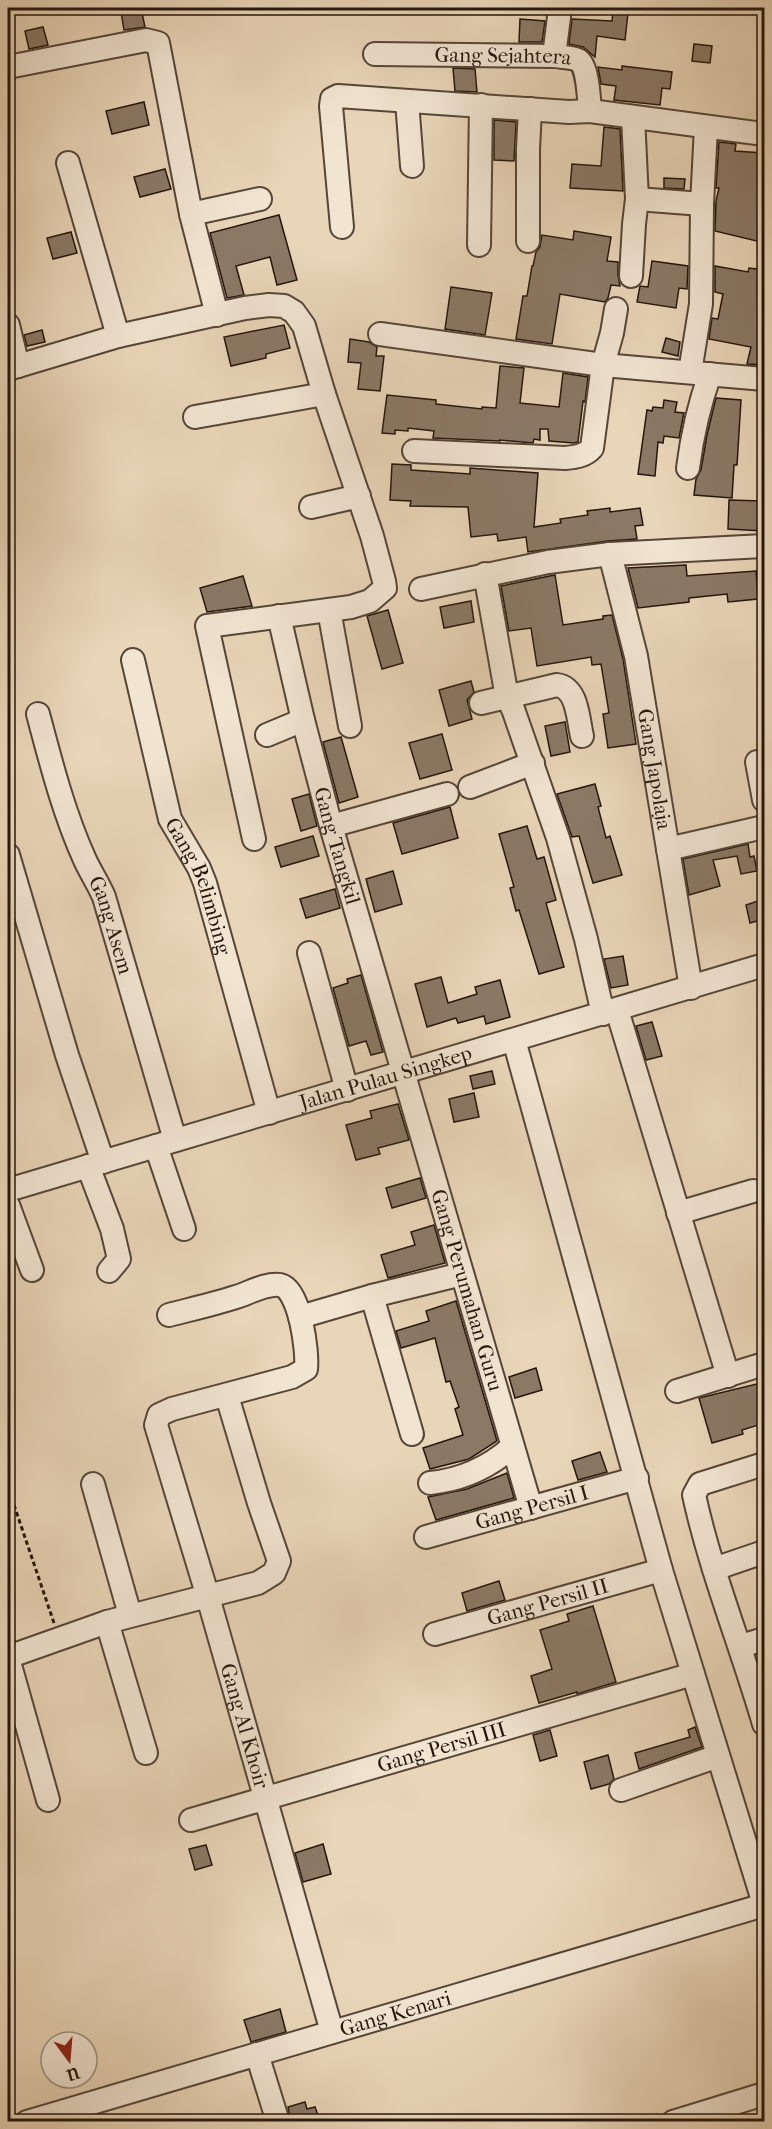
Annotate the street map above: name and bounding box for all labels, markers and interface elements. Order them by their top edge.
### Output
street label: Gang Sejahtera [434,43,573,70]
street label: Gang Japolaja [633,707,677,832]
street label: Gang Tangkil [309,784,365,907]
street label: Gang Belimbing [160,813,237,958]
street label: Gang Asem [84,872,138,977]
street label: Jalan Pulau Singkep [295,1041,475,1115]
street label: Gang Perumahan Guru [426,1186,508,1394]
street label: Gang Persil I [473,1480,591,1535]
street label: Gang Persil II [484,1574,611,1631]
street label: Gang Al Khoir [216,1661,274,1791]
street label: Gang Persil III [374,1717,509,1777]
street label: Gang Kenari [337,1986,454,2041]
north arrow [39,2030,99,2090]
text: U [64,2063,83,2085]

